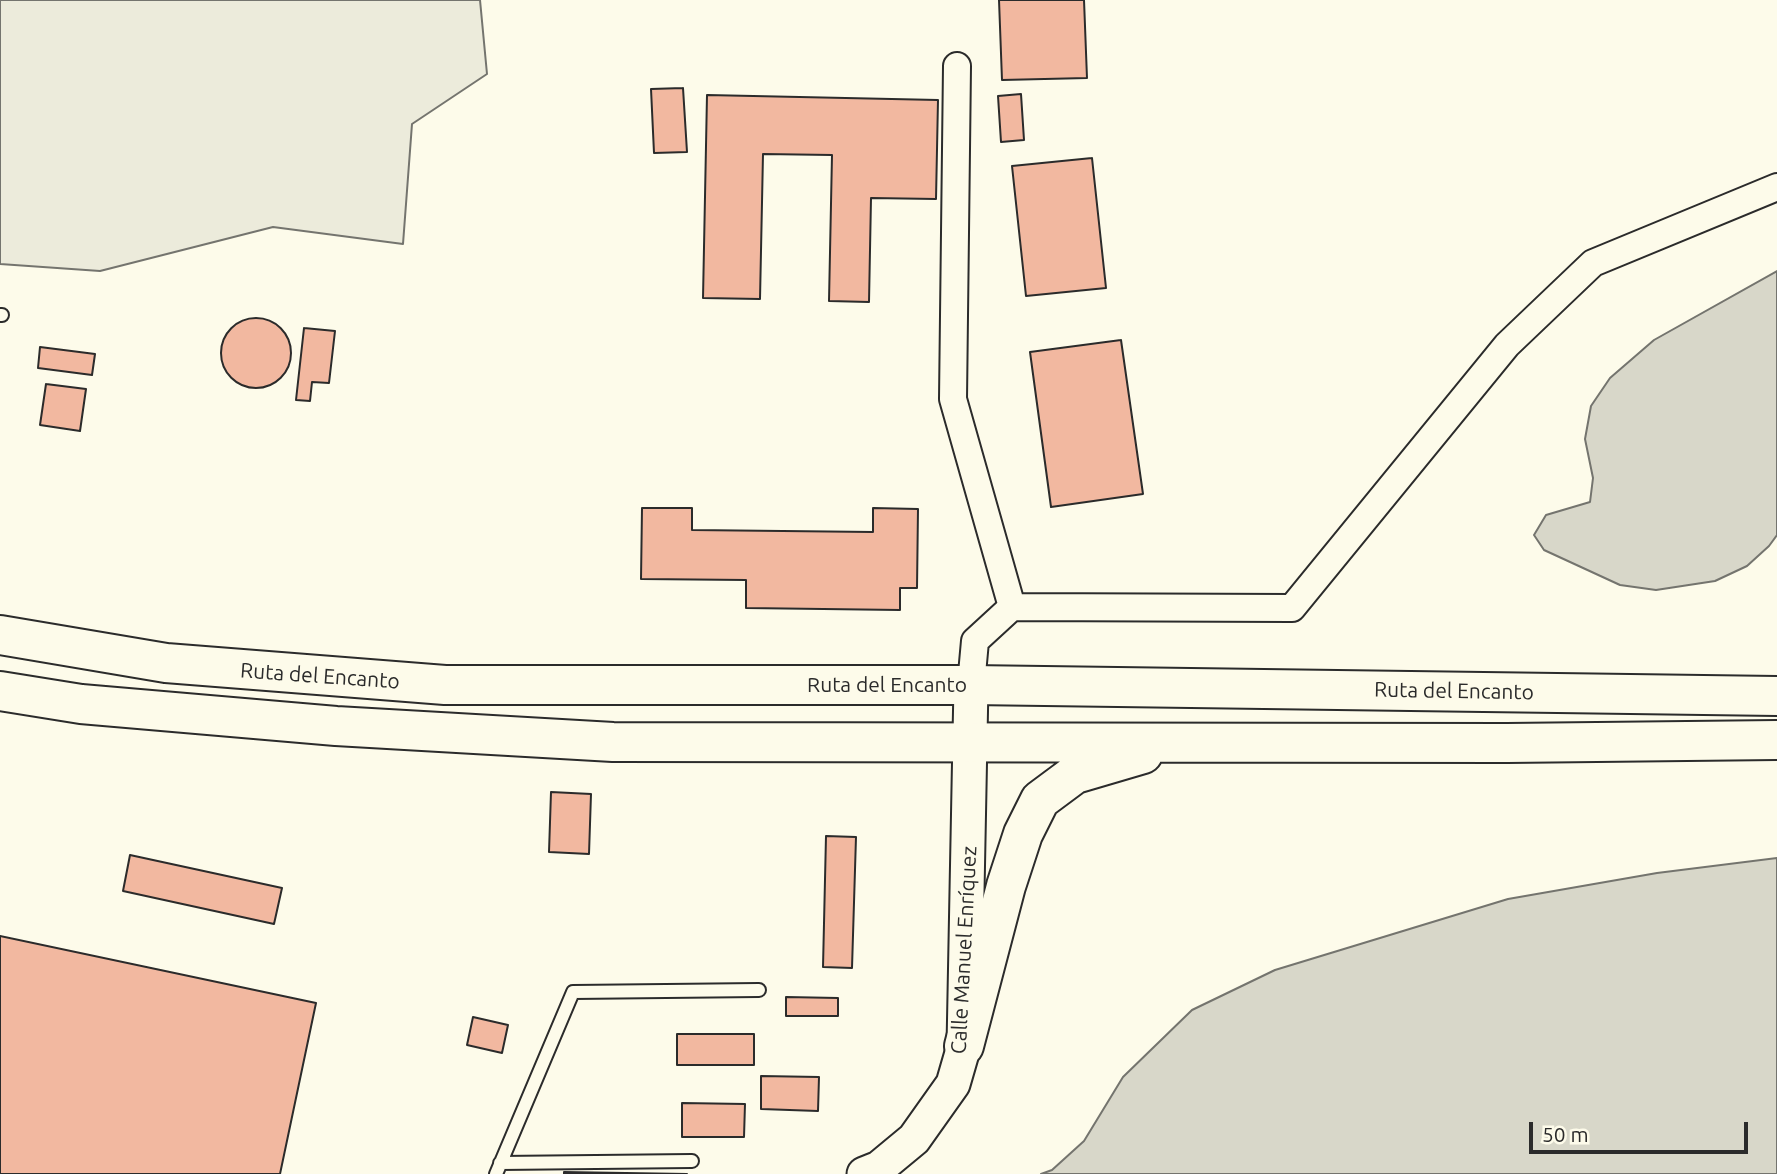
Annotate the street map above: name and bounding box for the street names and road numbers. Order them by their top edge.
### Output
street label: Ruta del Encanto [239,658,401,694]
street label: Ruta del Encanto [807,672,967,698]
street label: Ruta del Encanto [1374,677,1534,705]
street label: Calle Manuel Enríquez [946,845,982,1055]

